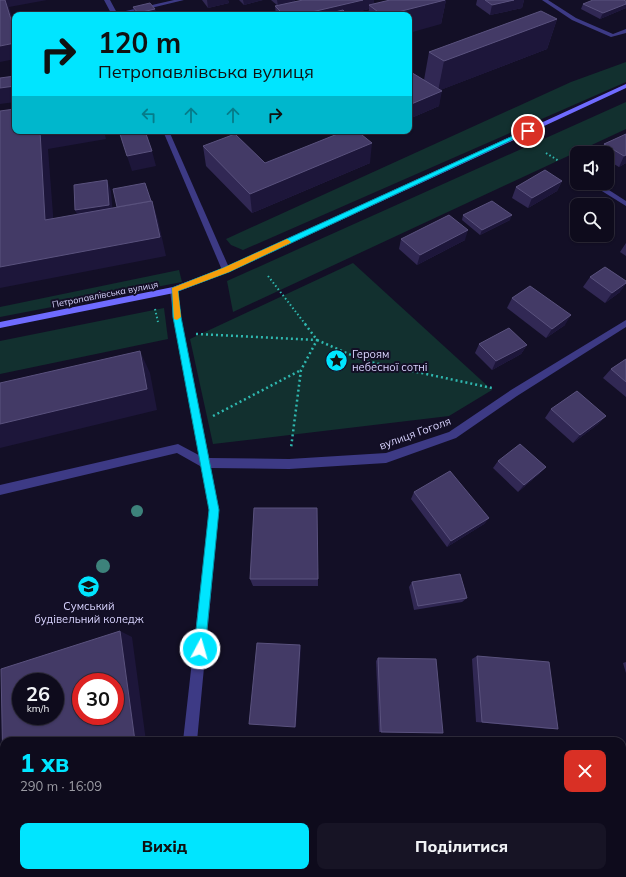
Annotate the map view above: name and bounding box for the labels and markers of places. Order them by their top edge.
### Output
pin [511,114,545,148]
place icon: Героям небесної сотні [323,347,349,373]
place label: Героям небесної сотні [352,347,428,374]
school or university icon: Сумський будівельний коледж [76,573,102,599]
place label: Сумський будівельний коледж [34,599,144,626]

